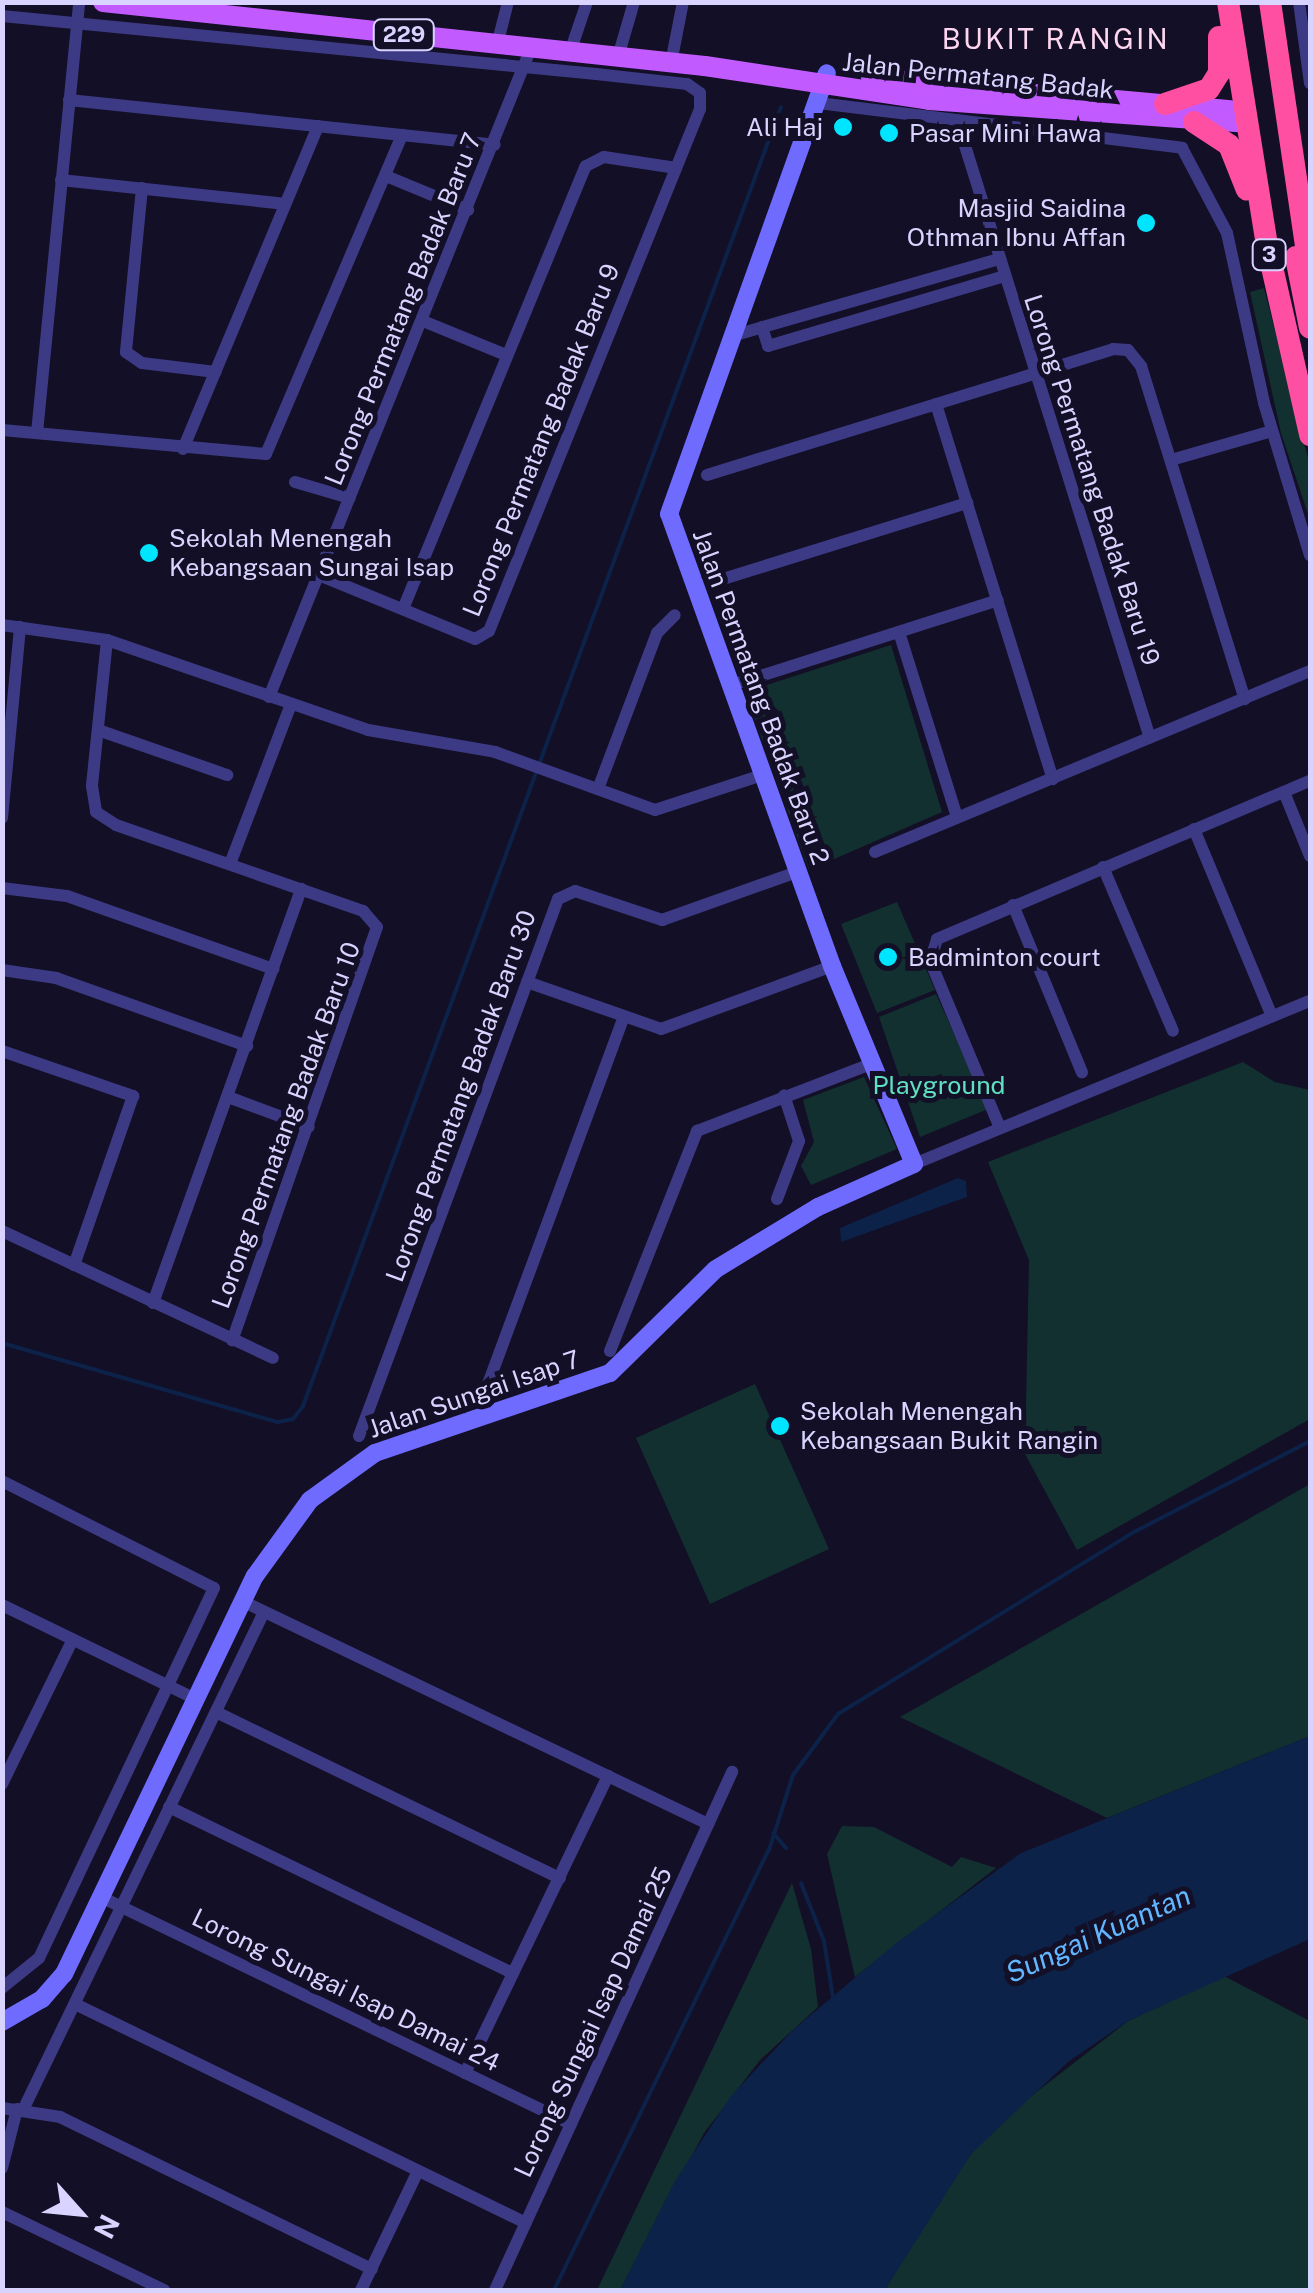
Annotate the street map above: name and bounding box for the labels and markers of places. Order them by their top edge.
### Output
place label: Ali Haj [746,112,823,142]
marker: Ali Haj [832,116,854,138]
place label: Pasar Mini Hawa [909,118,1101,148]
marker: Pasar Mini Hawa [878,122,900,144]
place label: Masjid Saidina Othman Ibnu Affan [907,194,1126,253]
marker: Masjid Saidina Othman Ibnu Affan [1135,212,1157,234]
place label: Sekolah Menengah Kebangsaan Sungai Isap [169,524,454,583]
marker: Sekolah Menengah Kebangsaan Sungai Isap [138,542,160,564]
place label: Badminton court [908,942,1101,972]
marker: Badminton court [877,946,899,968]
place label: Sekolah Menengah Kebangsaan Bukit Rangin [800,1397,1098,1456]
marker: Sekolah Menengah Kebangsaan Bukit Rangin [769,1415,791,1437]

